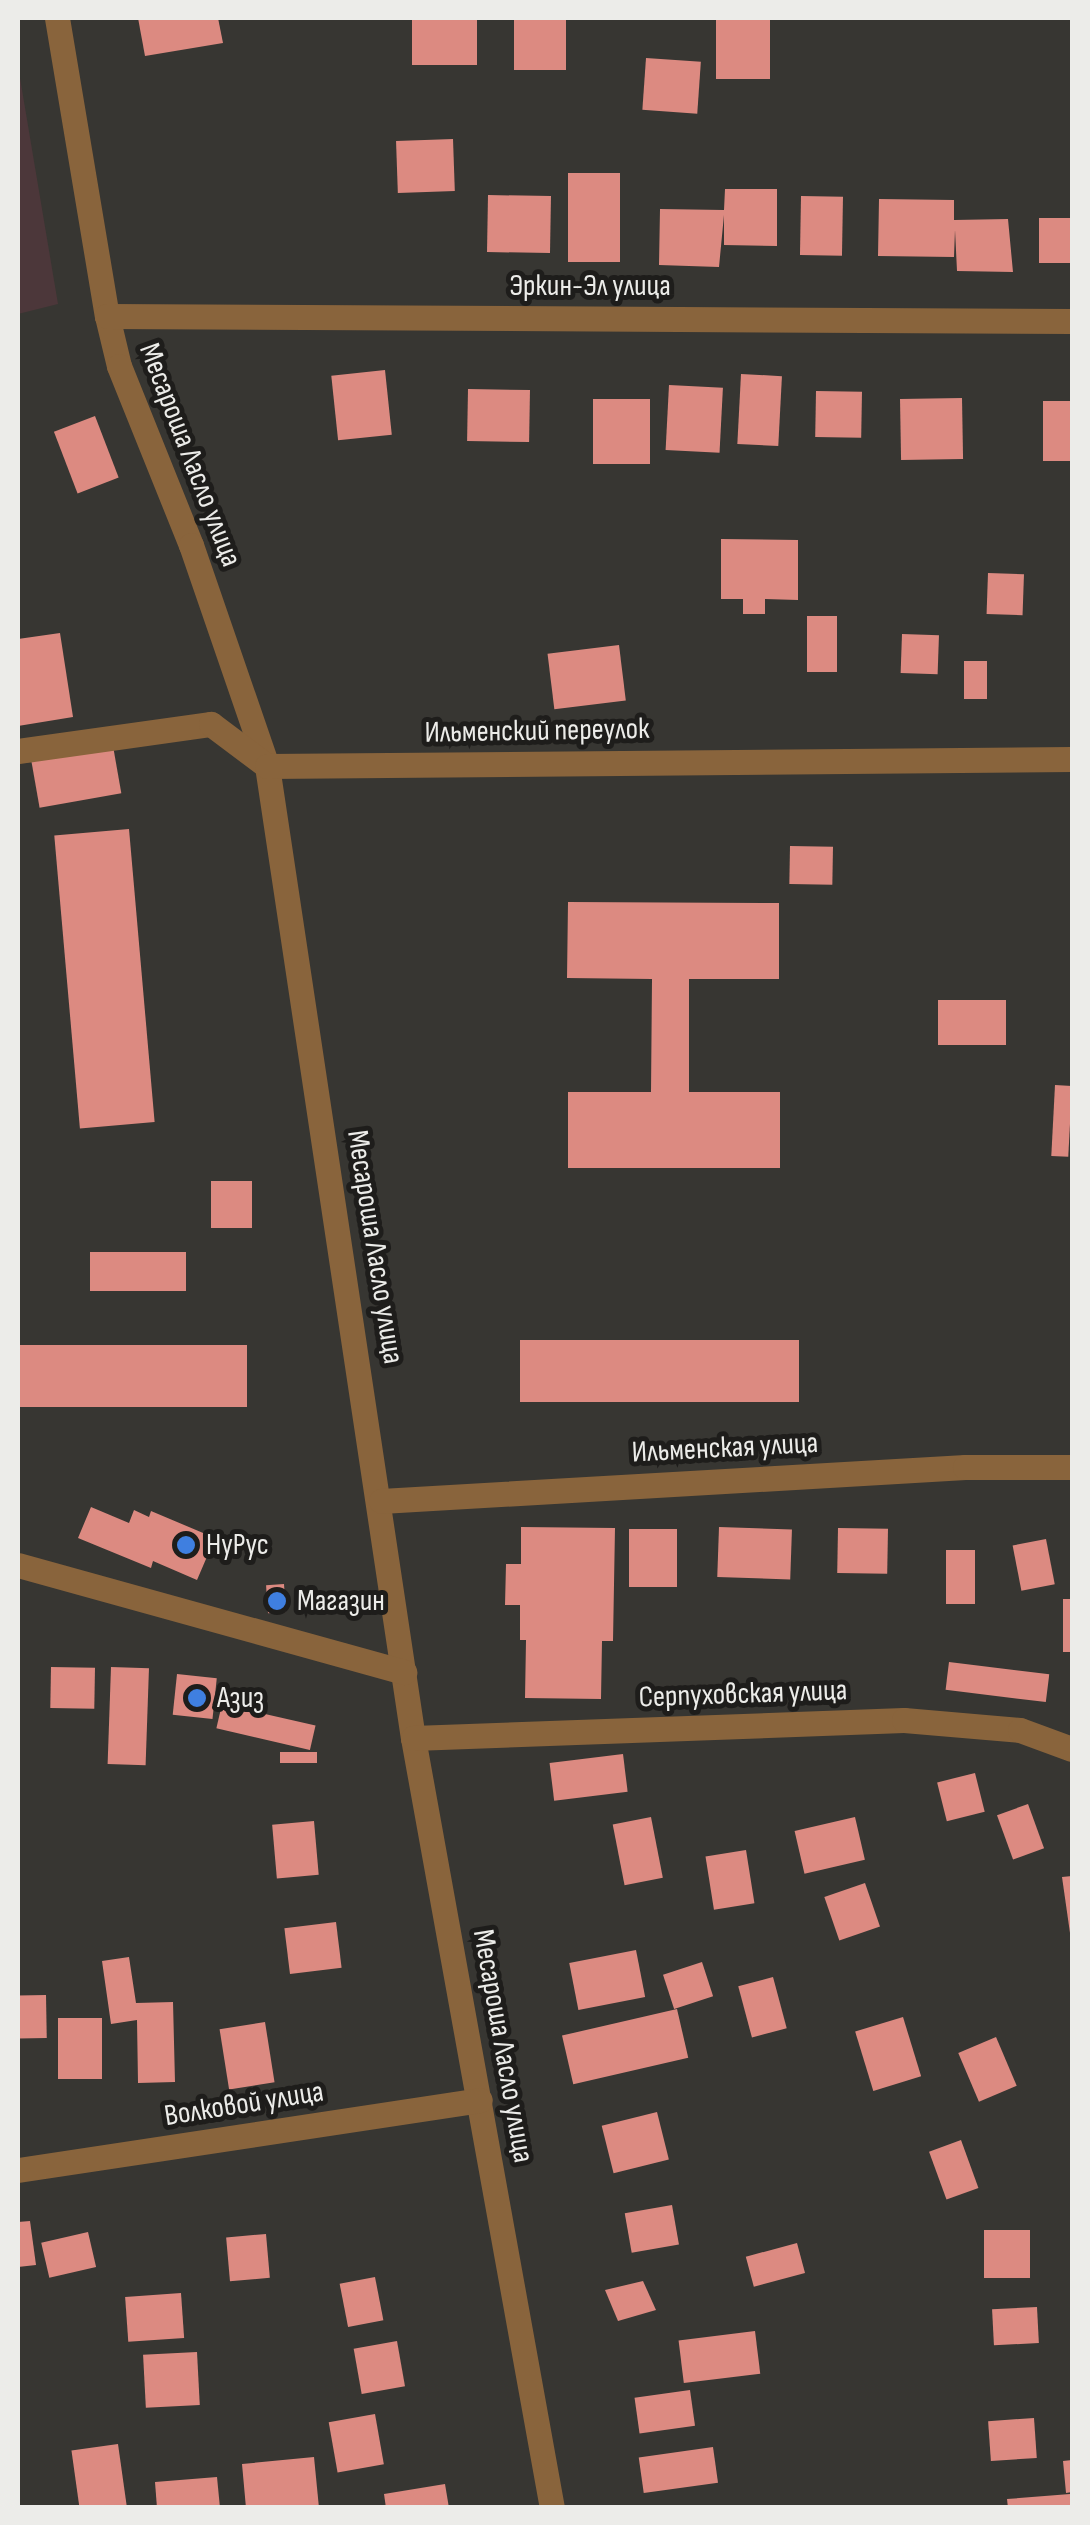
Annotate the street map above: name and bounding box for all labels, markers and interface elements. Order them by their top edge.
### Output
street label: Эркин-Эл улица [509,268,671,304]
street label: Месароша Ласло улица [131,338,249,572]
street label: Ильменский переулок [424,711,650,751]
street label: Месароша Ласло улица [339,1128,411,1366]
street label: Ильменская улица [631,1425,819,1471]
place label: НуРус [206,1527,269,1563]
marker: НуРус [175,1534,197,1556]
place label: Магазин [297,1583,385,1619]
marker: Магазин [266,1590,288,1612]
street label: Серпуховская улица [638,1672,848,1716]
place label: Азиз [217,1680,264,1716]
marker: Азиз [186,1687,208,1709]
street label: Месароша Ласло улица [465,1927,541,2165]
street label: Волковой улица [162,2074,326,2134]

